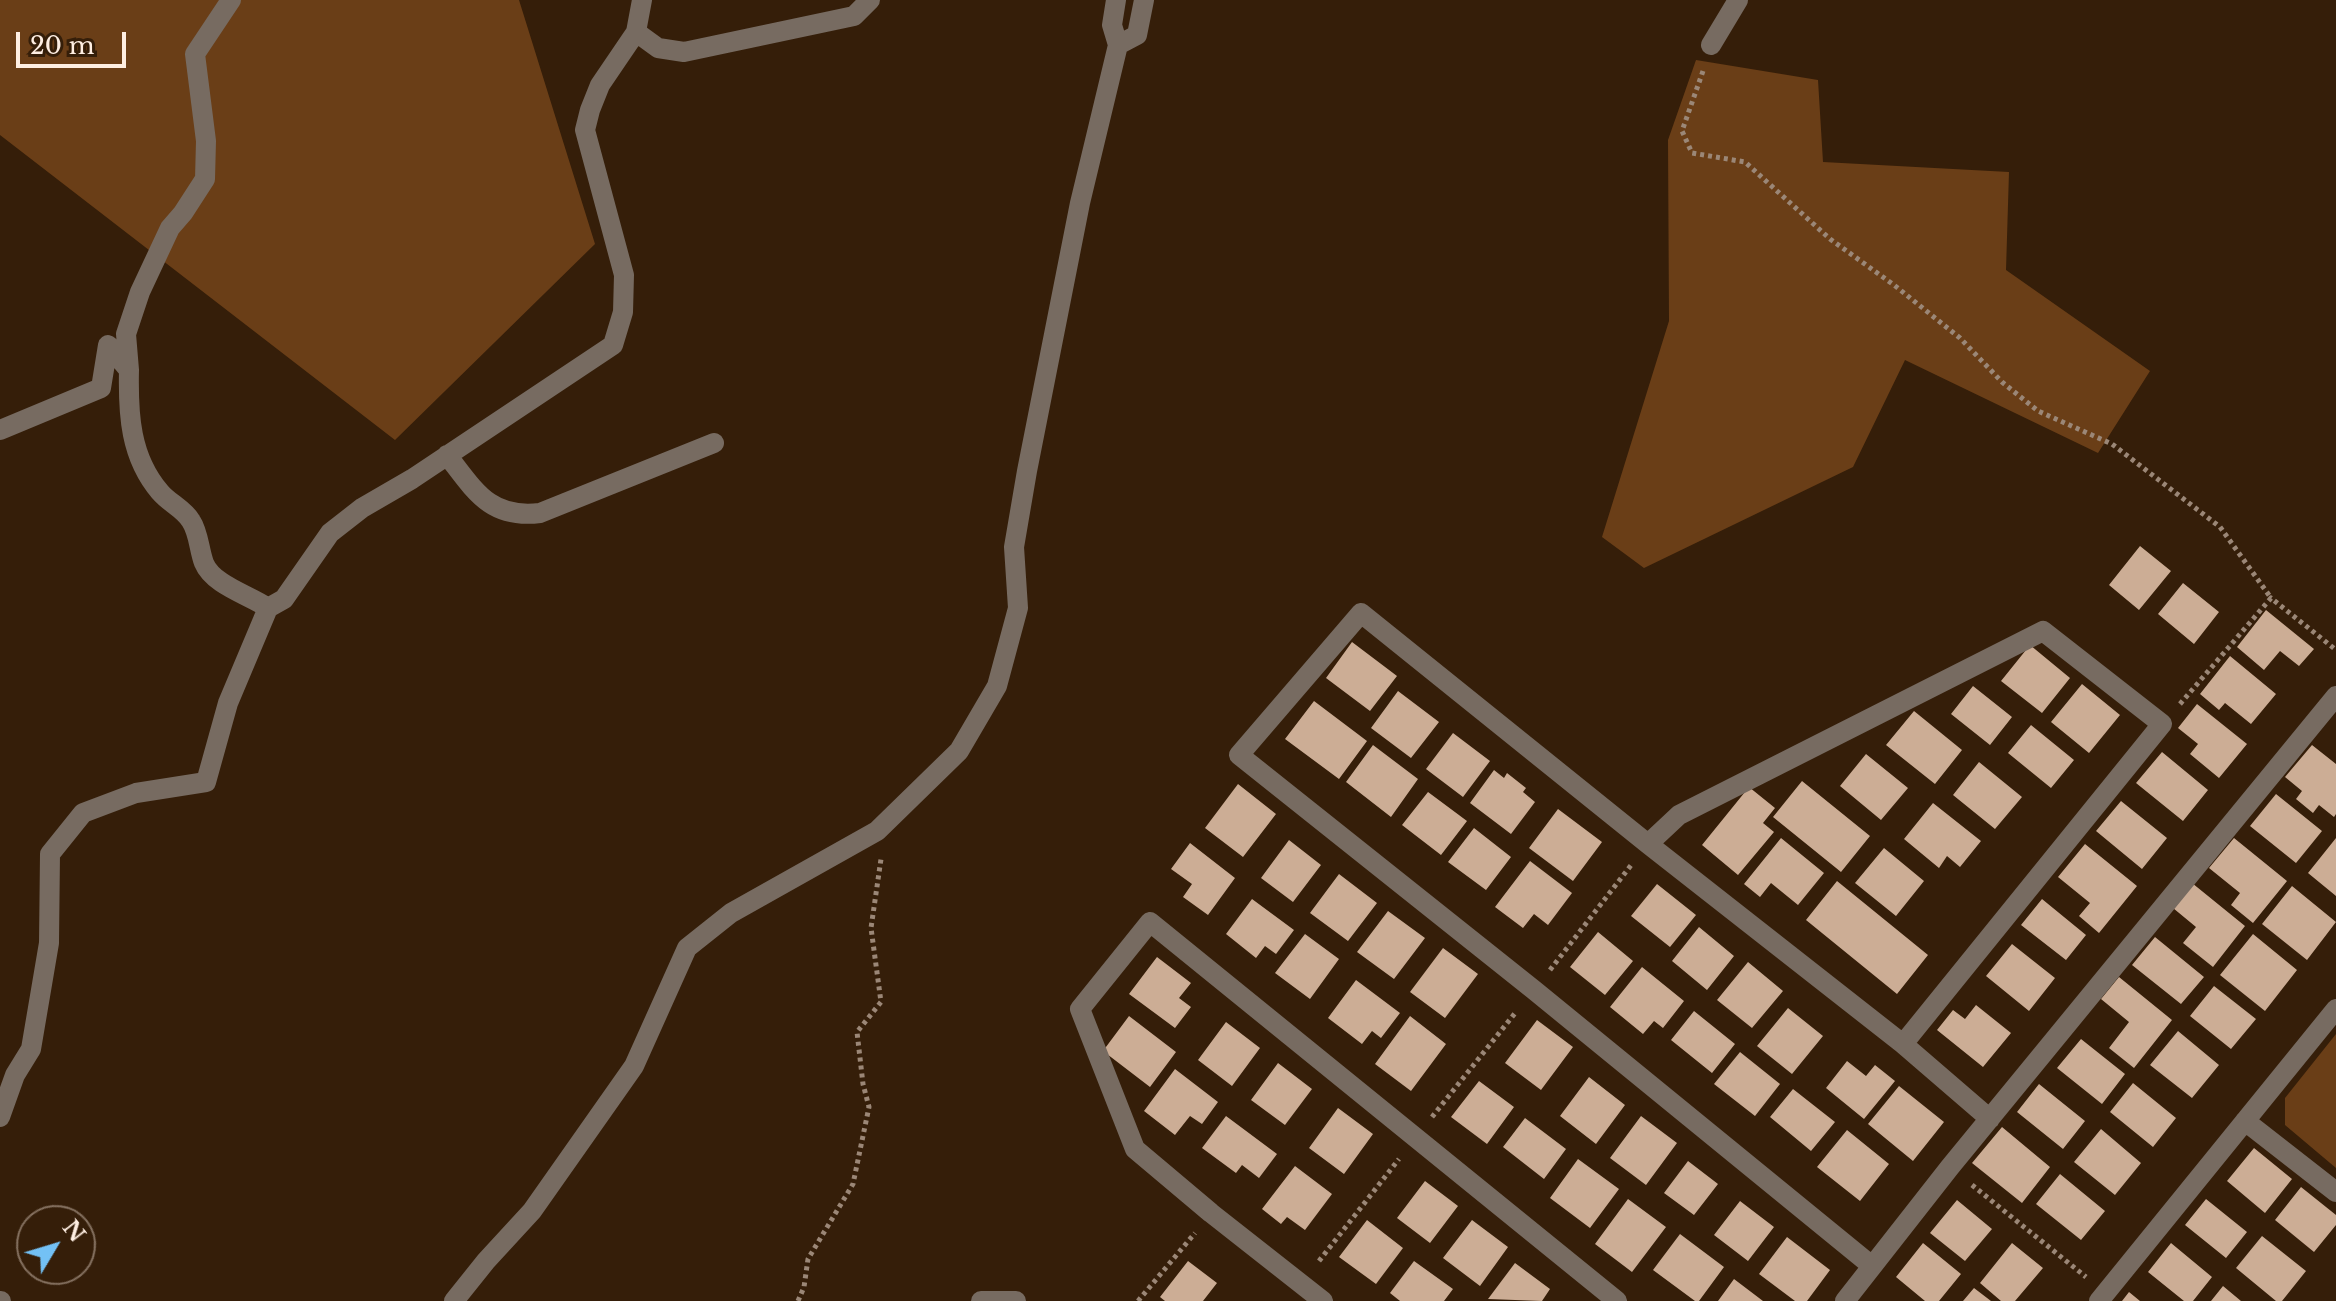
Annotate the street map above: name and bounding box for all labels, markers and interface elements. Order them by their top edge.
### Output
scale bar [20,16,130,66]
text: 20 m [30,31,95,60]
north arrow [16,1205,96,1285]
text: N [57,1215,91,1248]

